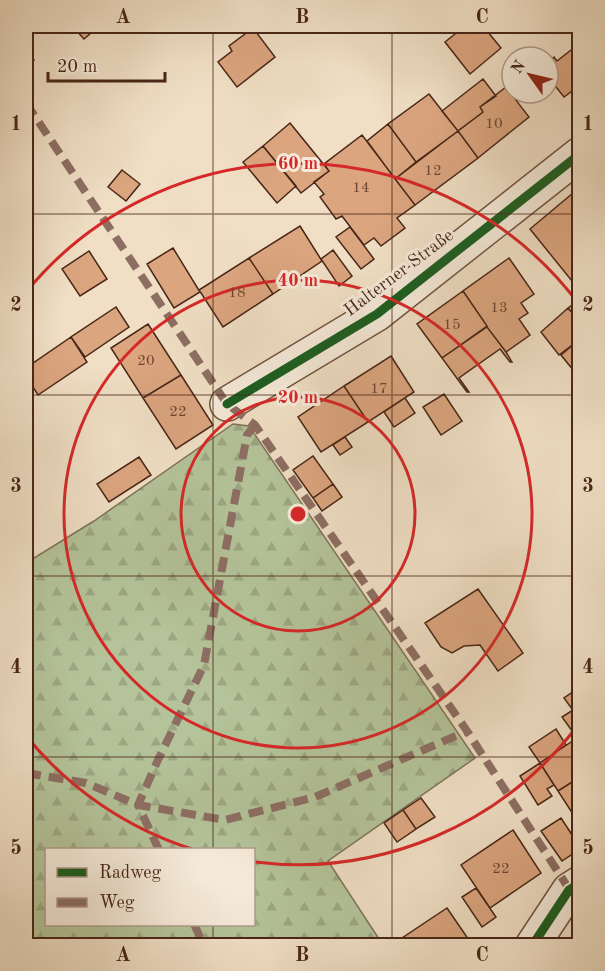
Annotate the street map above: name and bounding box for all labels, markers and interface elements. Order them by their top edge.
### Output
text: A [115,8,131,28]
text: B [295,8,309,28]
text: C [475,8,489,28]
scale bar [48,45,165,83]
north arrow [500,45,560,105]
text: 20 m [57,58,97,76]
text: N [509,58,530,77]
text: 1 [10,115,22,135]
text: 1 [582,115,594,135]
house number: 10 [485,117,503,132]
text: 60 m [278,155,318,173]
house number: 12 [424,164,442,179]
house number: 14 [352,181,370,196]
street label: Halterner Straße [341,226,457,320]
text: 40 m [278,272,318,290]
house number: 18 [228,286,246,301]
text: 2 [10,296,22,316]
text: 2 [582,296,594,316]
house number: 13 [490,301,508,316]
house number: 15 [443,318,461,333]
house number: 20 [137,354,155,369]
house number: 17 [370,382,388,397]
text: 20 m [278,389,318,407]
house number: 22 [169,405,187,420]
text: 3 [10,477,22,497]
text: 3 [582,477,594,497]
centre of rings [288,504,308,524]
text: 4 [10,658,22,678]
text: 4 [582,658,594,678]
text: 5 [10,838,22,859]
text: 5 [582,838,594,859]
legend [45,848,255,926]
house number: 22 [492,862,510,877]
text: Radweg [99,864,162,882]
text: Weg [99,894,135,912]
text: A [115,946,131,966]
text: B [295,946,309,966]
text: C [475,946,489,966]

